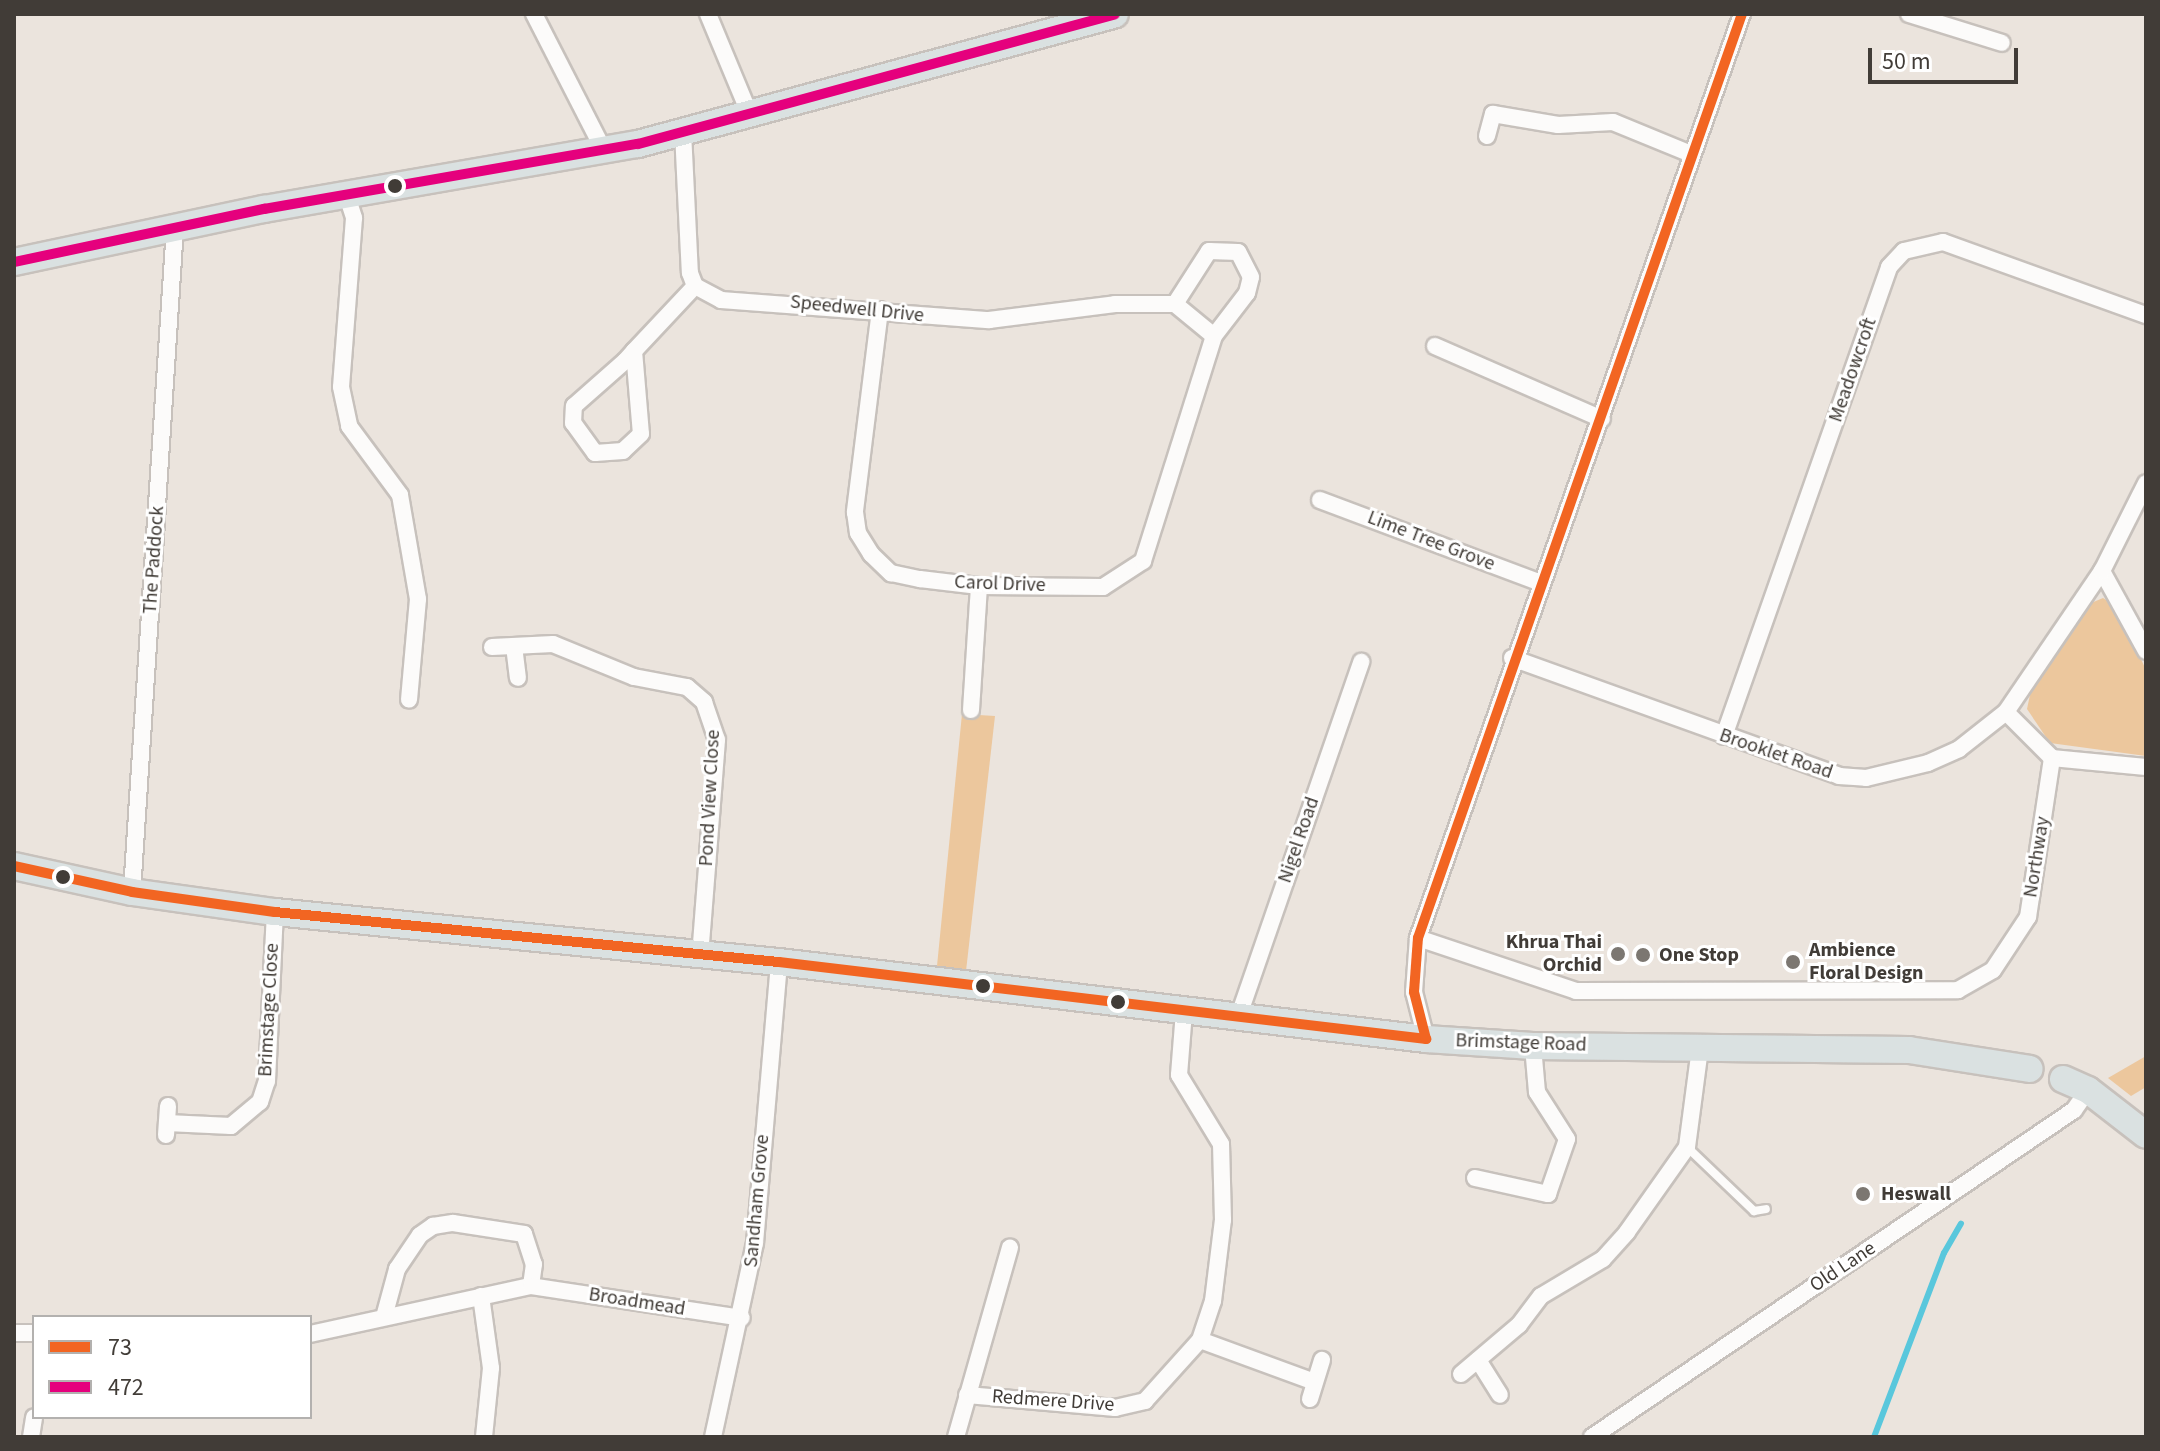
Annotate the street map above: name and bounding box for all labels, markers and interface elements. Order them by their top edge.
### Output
scale bar [1872,32,2022,82]
text: 50 m [1882,44,1931,79]
unlabelled marker [387,178,403,194]
street label: Speedwell Drive [789,290,925,328]
street label: Meadowcroft [1824,315,1882,425]
street label: The Paddock [138,505,170,615]
street label: Lime Tree Grove [1364,506,1498,576]
street label: Carol Drive [954,570,1046,598]
street label: Brooklet Road [1716,723,1836,785]
street label: Pond View Close [694,729,726,867]
street label: Nigel Road [1273,794,1325,886]
street label: Northway [2019,815,2055,899]
unlabelled marker [55,869,71,885]
place label: Khrua Thai Orchid [1506,930,1602,977]
place label: Ambience Floral Design [1809,938,1924,985]
street label: Brimstage Close [254,942,284,1078]
place label: One Stop [1659,943,1739,967]
marker: Khrua Thai Orchid [1609,945,1627,963]
marker: One Stop [1634,946,1652,964]
marker: Ambience Floral Design [1784,953,1802,971]
unlabelled marker [975,978,991,994]
unlabelled marker [1110,994,1126,1010]
street label: Brimstage Road [1455,1029,1587,1057]
street label: Sandham Grove [739,1134,775,1268]
place label: Heswall [1881,1182,1951,1206]
marker: Heswall [1852,1183,1874,1205]
street label: Old Lane [1806,1236,1880,1298]
street label: Broadmead [587,1283,687,1321]
legend [32,1315,312,1419]
text: 73 [108,1330,132,1365]
text: 472 [108,1370,144,1405]
street label: Redmere Drive [991,1385,1115,1417]

